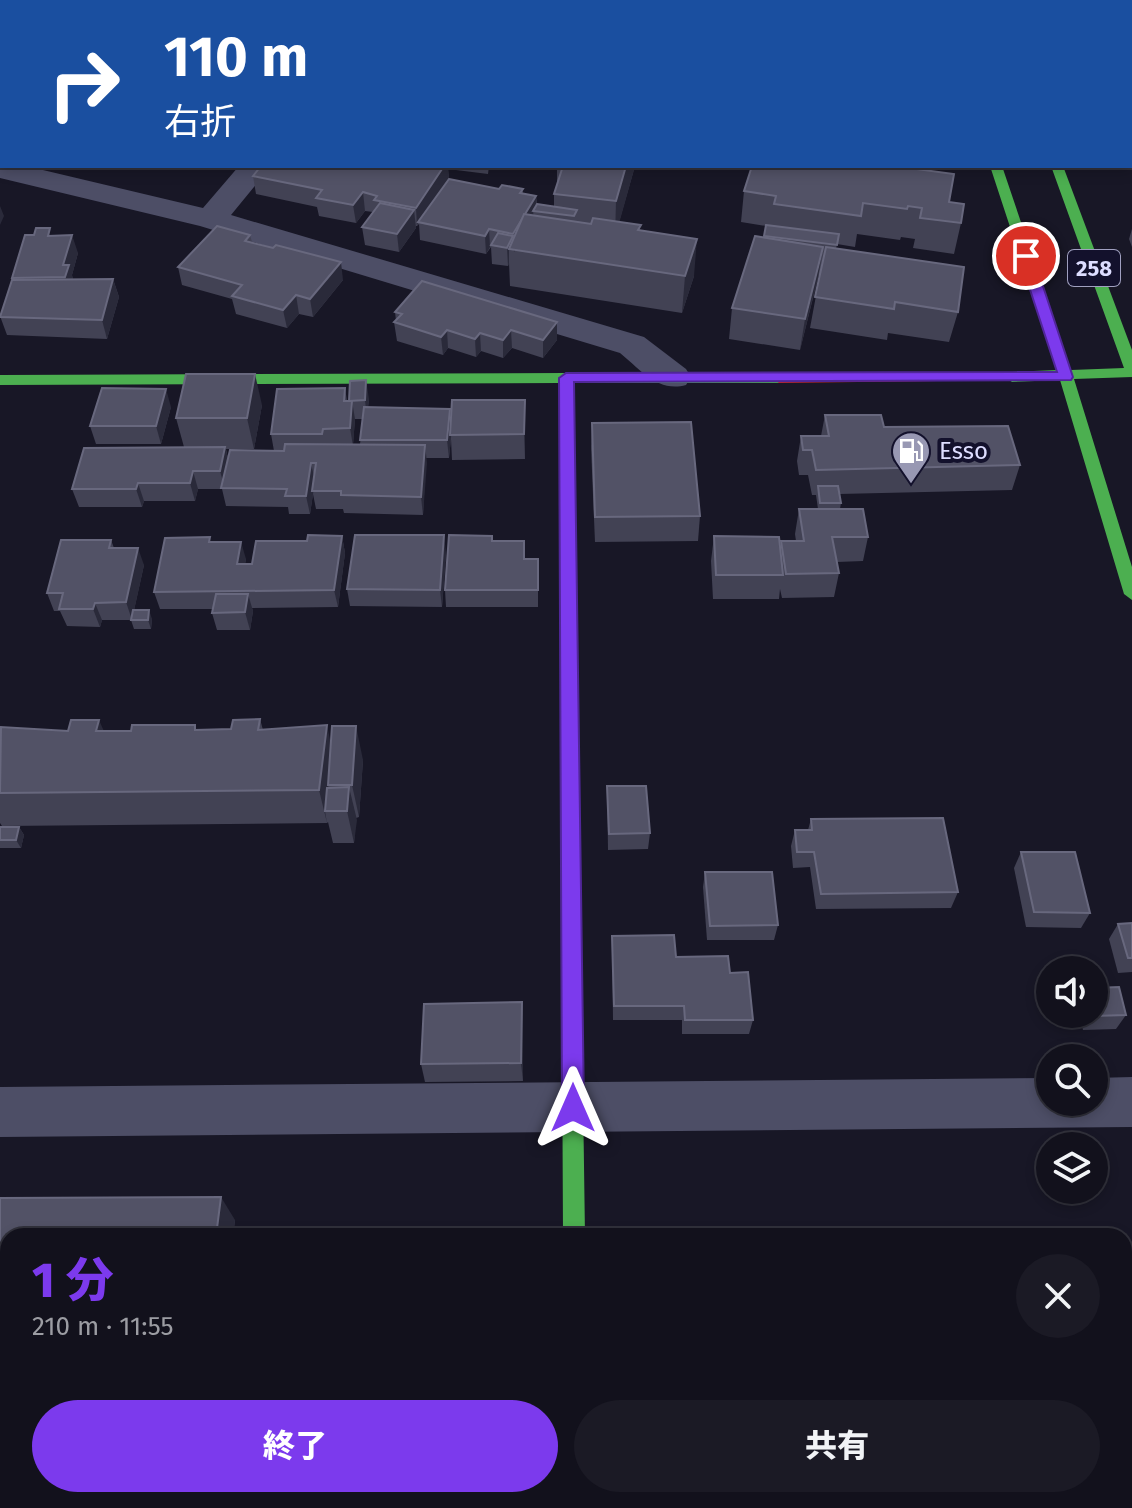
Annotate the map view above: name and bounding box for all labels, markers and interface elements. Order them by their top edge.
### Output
text: 110 m [164,24,308,91]
icon: right [32,32,136,136]
text: 右折 [164,100,236,144]
pin [992,222,1060,290]
icon: arrive [1004,234,1048,278]
road number: 258 [1068,250,1120,286]
fuel station icon: Esso [890,430,932,485]
place label: Esso [939,437,988,465]
map controls [1036,956,1108,1204]
button: sound [1036,956,1108,1028]
button: search [1036,1044,1108,1116]
position arrow [531,1066,615,1150]
button: layers [1036,1132,1108,1204]
text: 1 分 [32,1252,114,1310]
button: close [1016,1254,1100,1338]
text: 210 m · 11:55 [32,1311,174,1342]
button: 終了 [32,1400,558,1492]
button: 共有 [574,1400,1100,1492]

